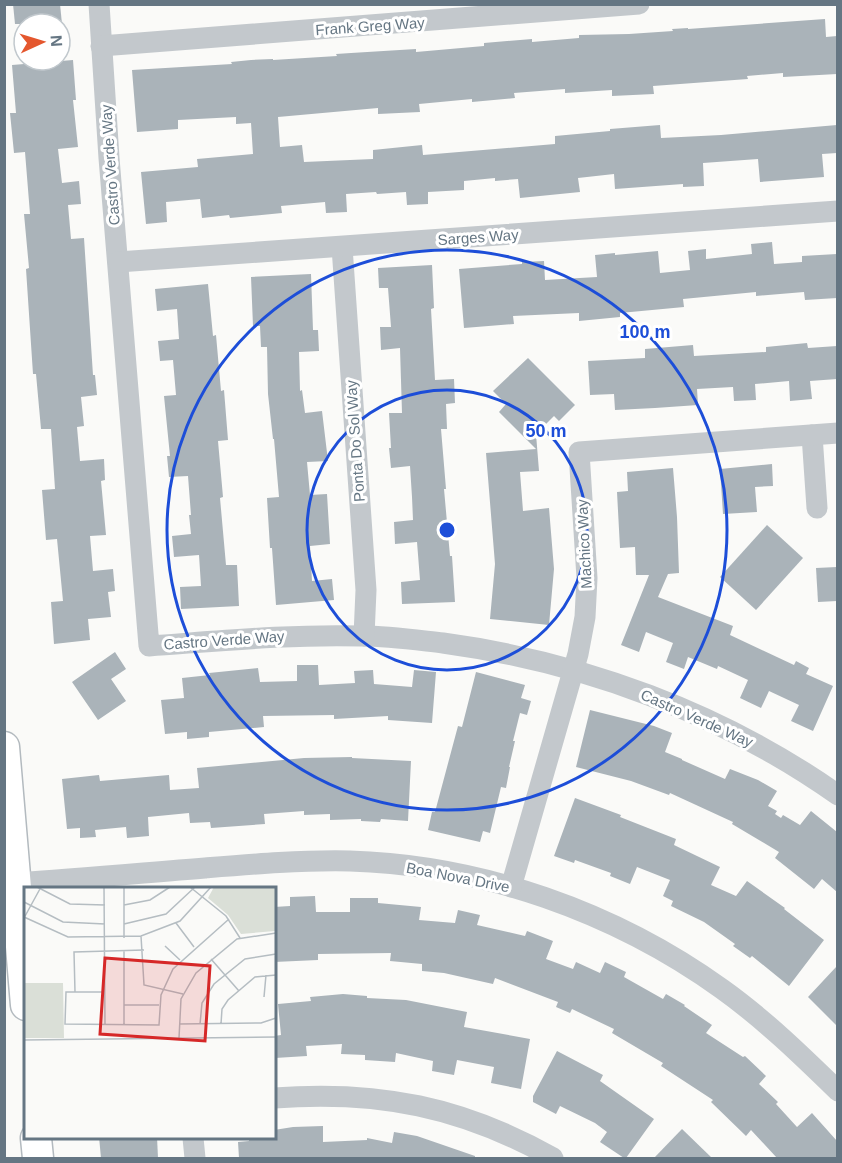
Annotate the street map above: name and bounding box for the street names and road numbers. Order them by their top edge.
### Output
street label: Frank Greg Way [315,14,426,38]
street label: Castro Verde Way [97,103,123,226]
street label: Sarges Way [437,226,520,248]
street label: Ponta Do Sol Way [342,379,368,502]
street label: Machico Way [573,498,595,589]
street label: Castro Verde Way [163,627,286,653]
street label: Castro Verde Way [638,686,756,751]
street label: Boa Nova Drive [405,859,511,895]

